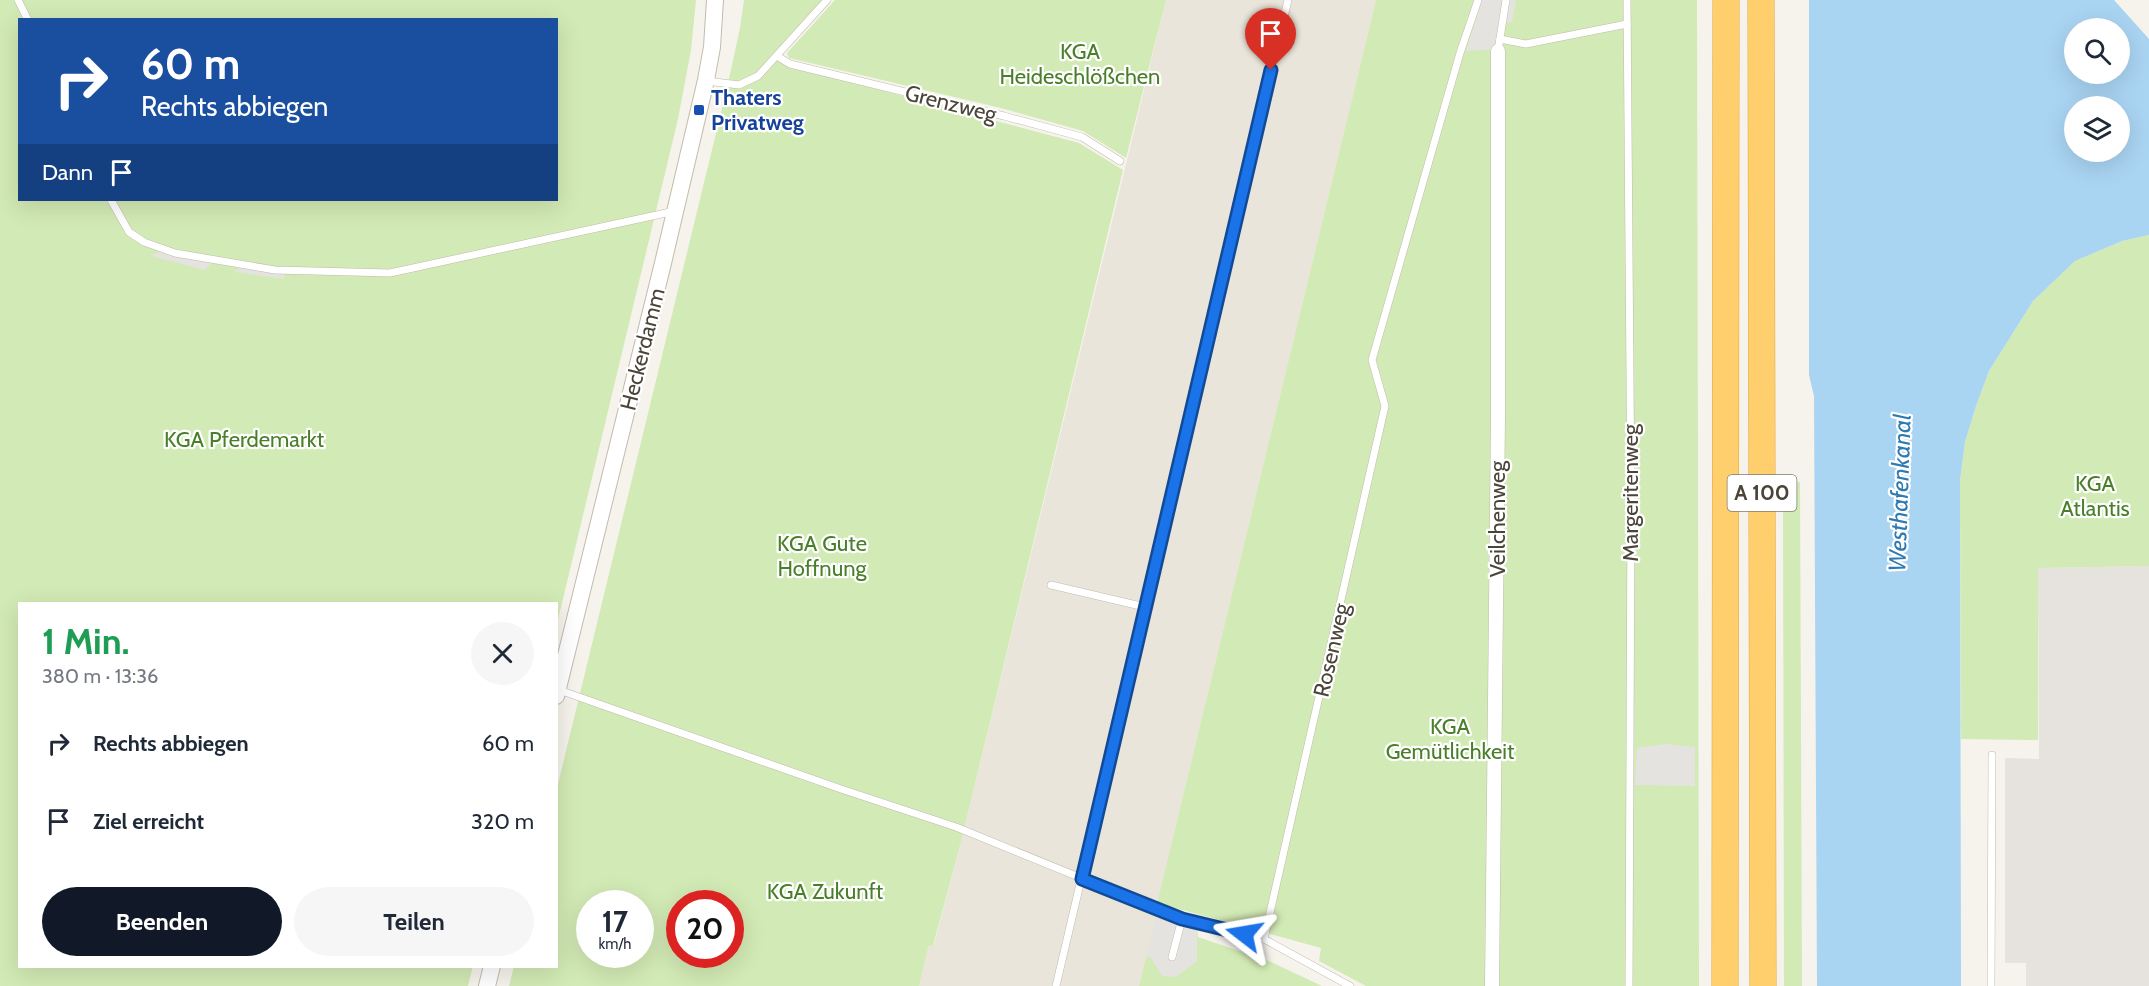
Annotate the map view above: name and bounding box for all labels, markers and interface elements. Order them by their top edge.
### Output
pin [1245,8,1296,70]
icon: arrive [1254,17,1287,50]
map controls [2064,18,2130,162]
button: search [2064,18,2130,84]
text: 60 m [141,38,240,90]
park label: KGA Heideschlößchen [1000,38,1160,90]
icon: right [42,42,120,120]
street label: Grenzweg [902,79,1000,128]
place label: Thaters Privatweg [711,84,804,136]
text: Rechts abbiegen [141,90,328,123]
button: layers [2064,96,2130,162]
marker: Thaters Privatweg [692,103,706,117]
icon: arrive [105,156,138,189]
text: Dann [42,159,93,186]
street label: Heckerdamm [614,285,671,413]
water label: Westhafenkanal [1882,413,1917,572]
street label: Margeritenweg [1617,423,1644,562]
park label: KGA Pferdemarkt [164,426,325,453]
street label: Veilchenweg [1484,460,1511,577]
park label: KGA Atlantis [2060,470,2130,522]
road number: A 100 [1728,475,1796,511]
park label: KGA Gute Hoffnung [777,530,867,582]
street label: Rosenweg [1308,600,1356,700]
text: 1 Min. [42,619,130,663]
button: close [471,622,534,685]
text: 380 m · 13:36 [42,664,158,688]
park label: KGA Gemütlichkeit [1386,713,1515,765]
icon: right [42,727,75,760]
text: Rechts abbiegen [93,730,249,757]
text: 60 m [482,730,534,757]
icon: arrive [42,805,75,838]
text: Ziel erreicht [93,808,204,835]
text: 320 m [471,808,534,835]
park label: KGA Zukunft [767,878,884,905]
button: Beenden [42,887,282,956]
button: Teilen [294,887,534,956]
speed limit sign: 20 [666,890,744,968]
position arrow [1212,902,1276,966]
text: 17 [602,903,628,940]
text: km/h [599,935,631,953]

